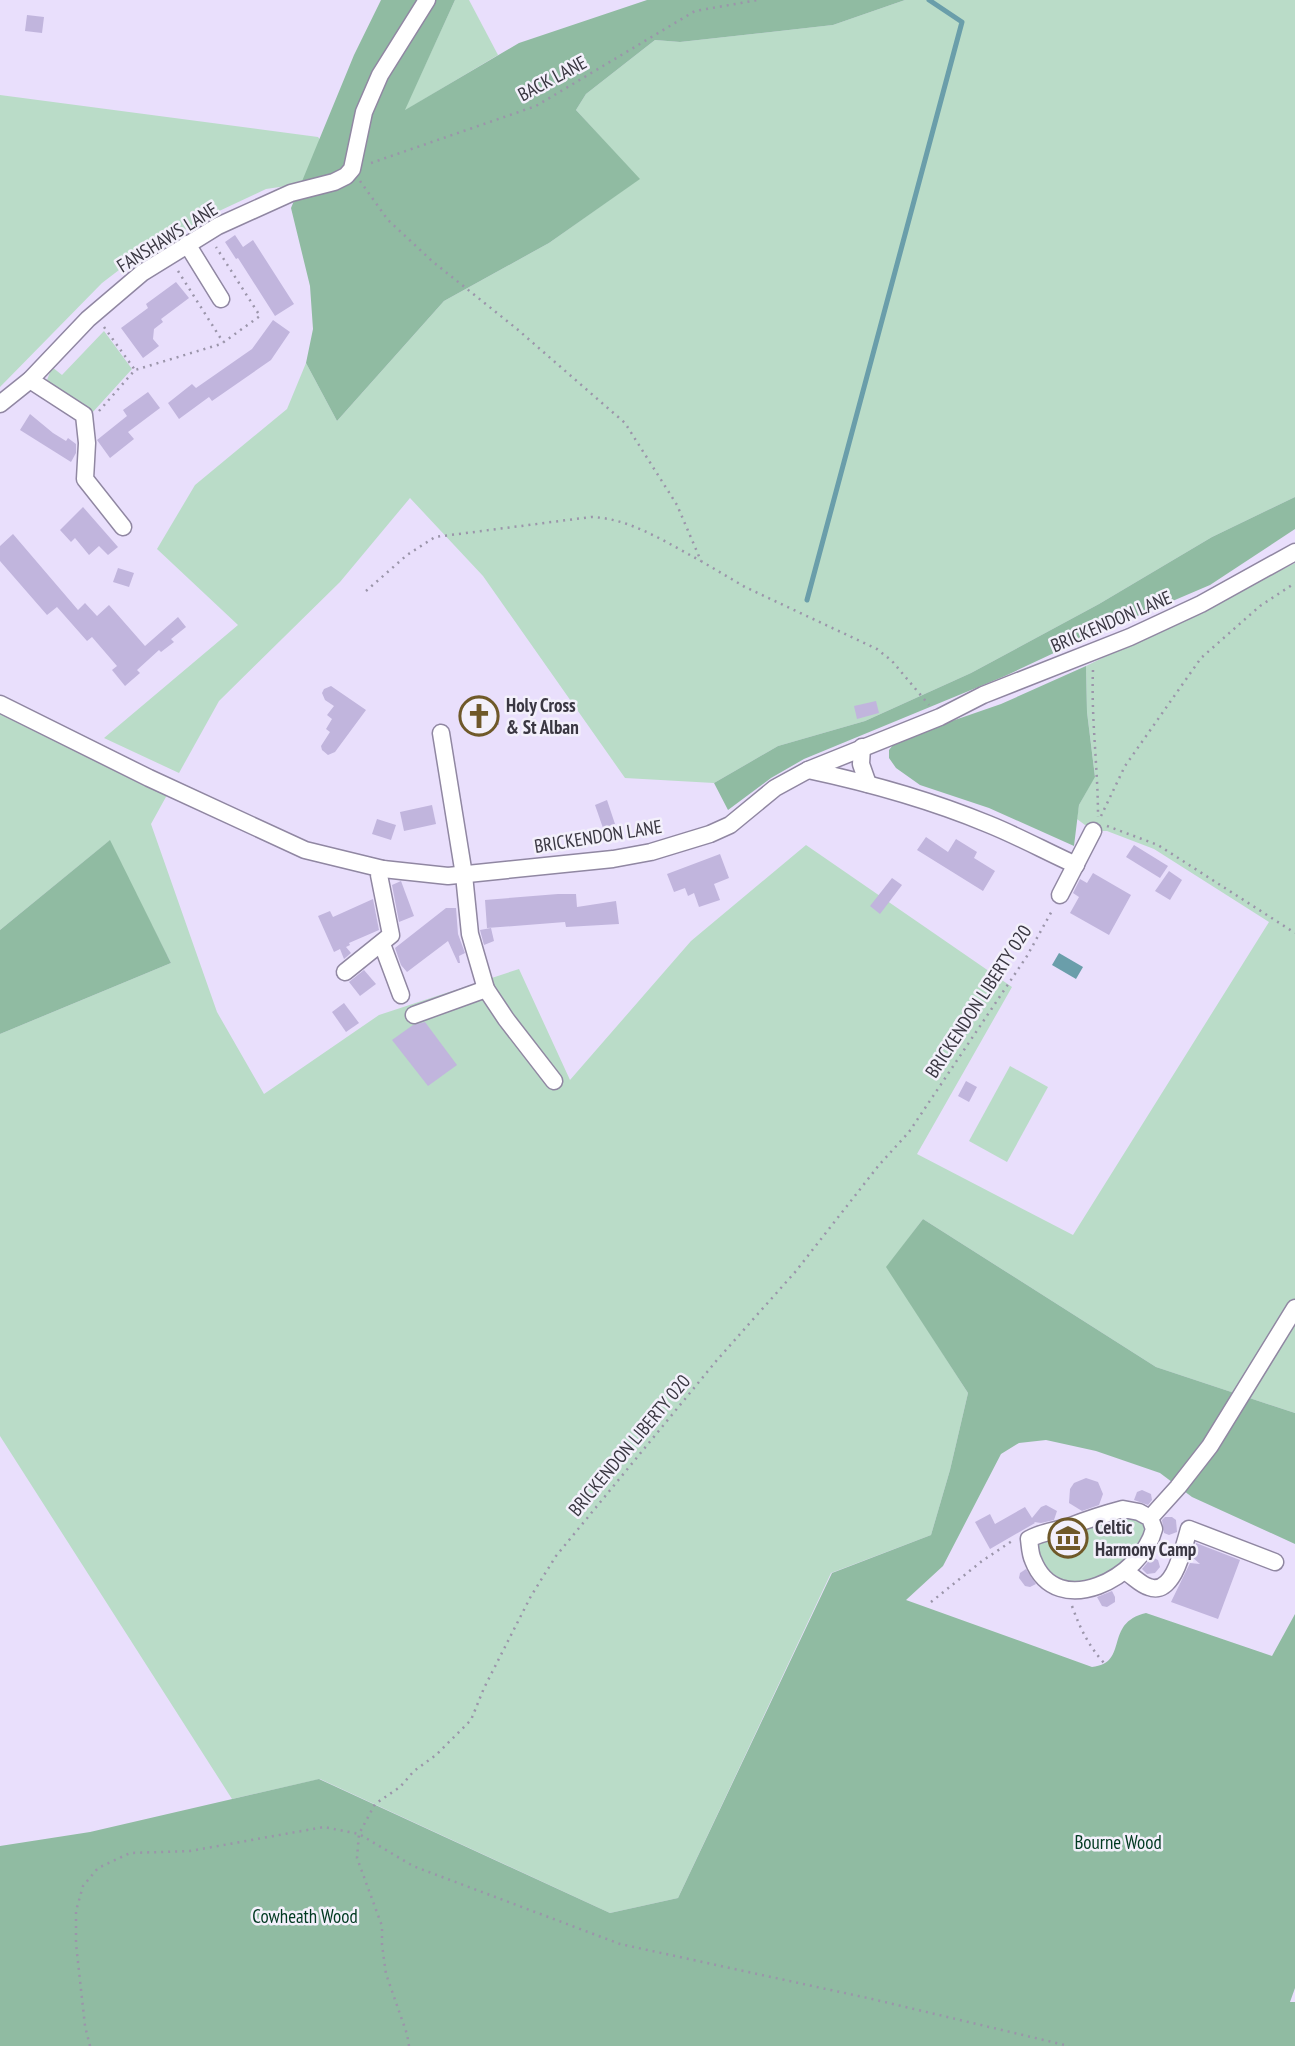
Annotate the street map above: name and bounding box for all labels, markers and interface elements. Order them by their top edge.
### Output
street label: BACK LANE [513,50,591,106]
street label: FANSHAWS LANE [112,197,222,277]
street label: BRICKENDON LANE [1047,585,1175,657]
place label: Holy Cross & St Alban [506,693,579,739]
church icon: Holy Cross & St Alban [458,695,500,737]
street label: BRICKENDON LANE [532,814,664,858]
street label: BRICKENDON LIBERTY 020 [920,920,1036,1082]
street label: BRICKENDON LIBERTY 020 [563,1369,695,1521]
place label: Celtic Harmony Camp [1095,1515,1197,1561]
museum icon: Celtic Harmony Camp [1047,1517,1089,1559]
park label: Bourne Wood [1074,1830,1162,1854]
park label: Cowheath Wood [252,1904,358,1928]

